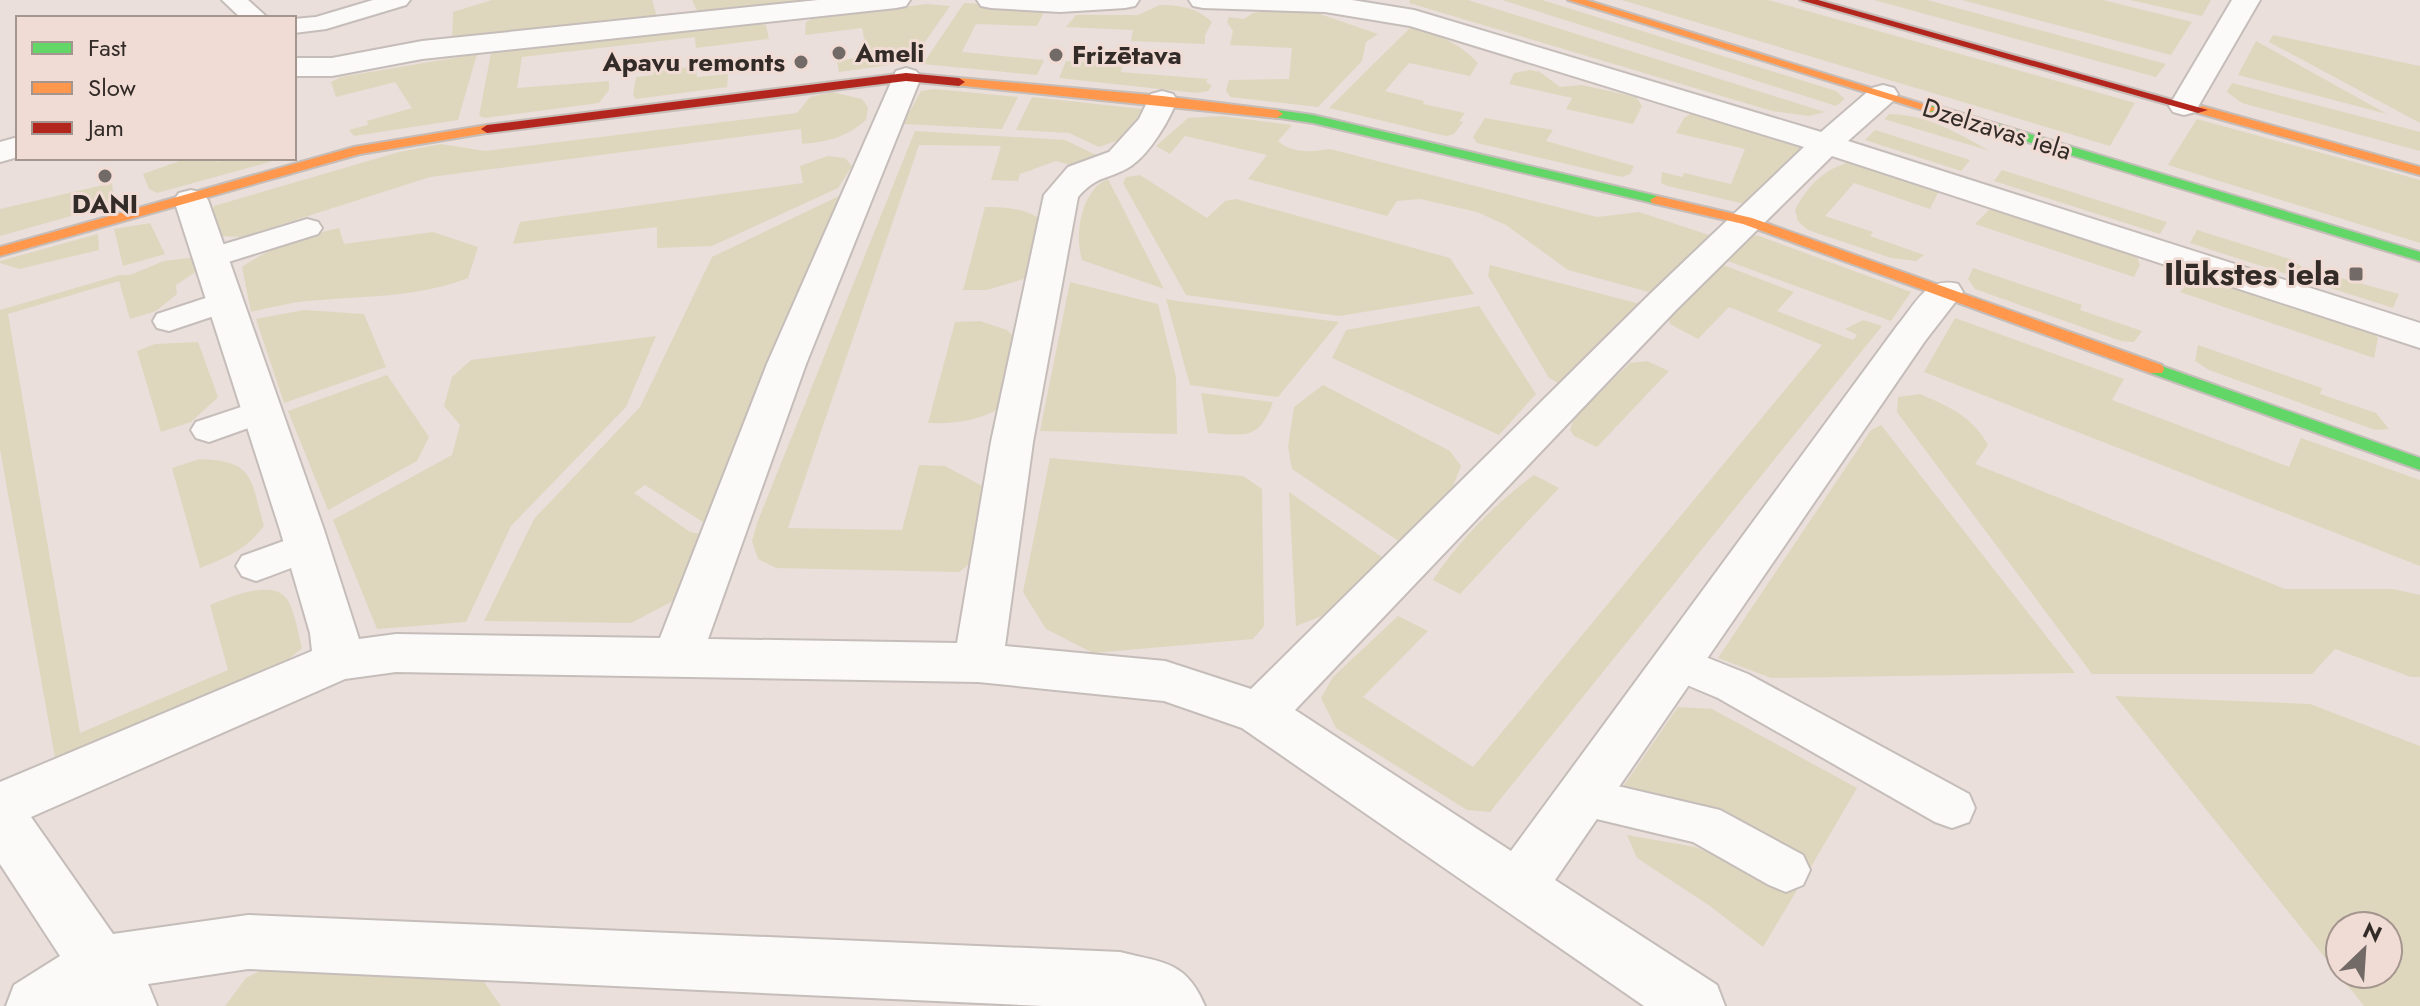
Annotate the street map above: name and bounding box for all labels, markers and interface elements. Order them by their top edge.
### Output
legend [16,16,296,160]
text: Fast [88,30,126,65]
place label: Ameli [854,34,925,72]
place label: Frizētava [1072,36,1182,74]
place label: Apavu remonts [602,43,785,81]
marker: Ameli [830,44,848,62]
marker: Frizētava [1047,46,1065,64]
marker: Apavu remonts [792,53,810,71]
text: Slow [88,70,136,105]
street label: Dzelzavas iela [1918,88,2076,170]
text: Jam [85,110,124,145]
marker: DANI [96,167,114,185]
place label: DANI [72,185,138,223]
place label: Ilūkstes iela [2164,251,2340,297]
marker: Ilūkstes iela [2347,265,2365,283]
north arrow [2324,910,2404,990]
text: N [2358,914,2387,950]

